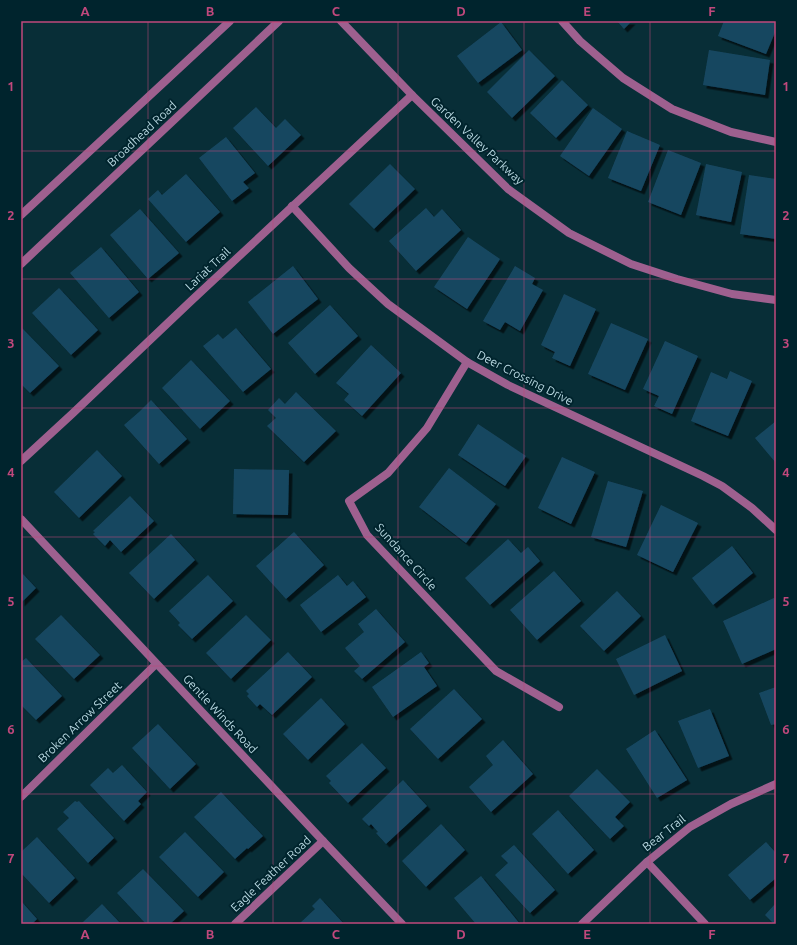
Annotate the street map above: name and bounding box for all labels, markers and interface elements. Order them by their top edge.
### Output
text: A [80,4,90,18]
text: B [206,4,215,18]
text: C [332,4,341,18]
text: D [456,4,466,18]
text: E [583,4,591,18]
text: F [708,4,716,18]
text: 1 [7,79,15,93]
text: 1 [782,79,790,93]
street label: Garden Valley Parkway [428,94,527,187]
street label: Broadhead Road [105,98,179,169]
text: 2 [7,208,15,222]
text: 2 [782,208,790,222]
street label: Lariat Trail [183,245,233,293]
text: 3 [7,336,15,350]
text: 3 [782,336,790,350]
street label: Deer Crossing Drive [475,348,575,407]
text: 4 [7,465,15,479]
text: 4 [782,465,790,479]
street label: Sundance Circle [373,521,440,593]
text: 5 [7,594,15,608]
text: 5 [782,594,790,608]
street label: Gentle Winds Road [181,672,260,756]
street label: Broken Arrow Street [35,678,124,765]
text: 6 [7,722,15,736]
text: 6 [782,722,790,736]
street label: Bear Trail [640,812,688,853]
street label: Eagle Feather Road [228,833,313,914]
text: 7 [7,851,15,865]
text: 7 [782,851,790,865]
text: A [80,927,90,941]
text: B [206,927,215,941]
text: C [332,927,341,941]
text: D [456,927,466,941]
text: E [583,927,591,941]
text: F [708,927,716,941]

